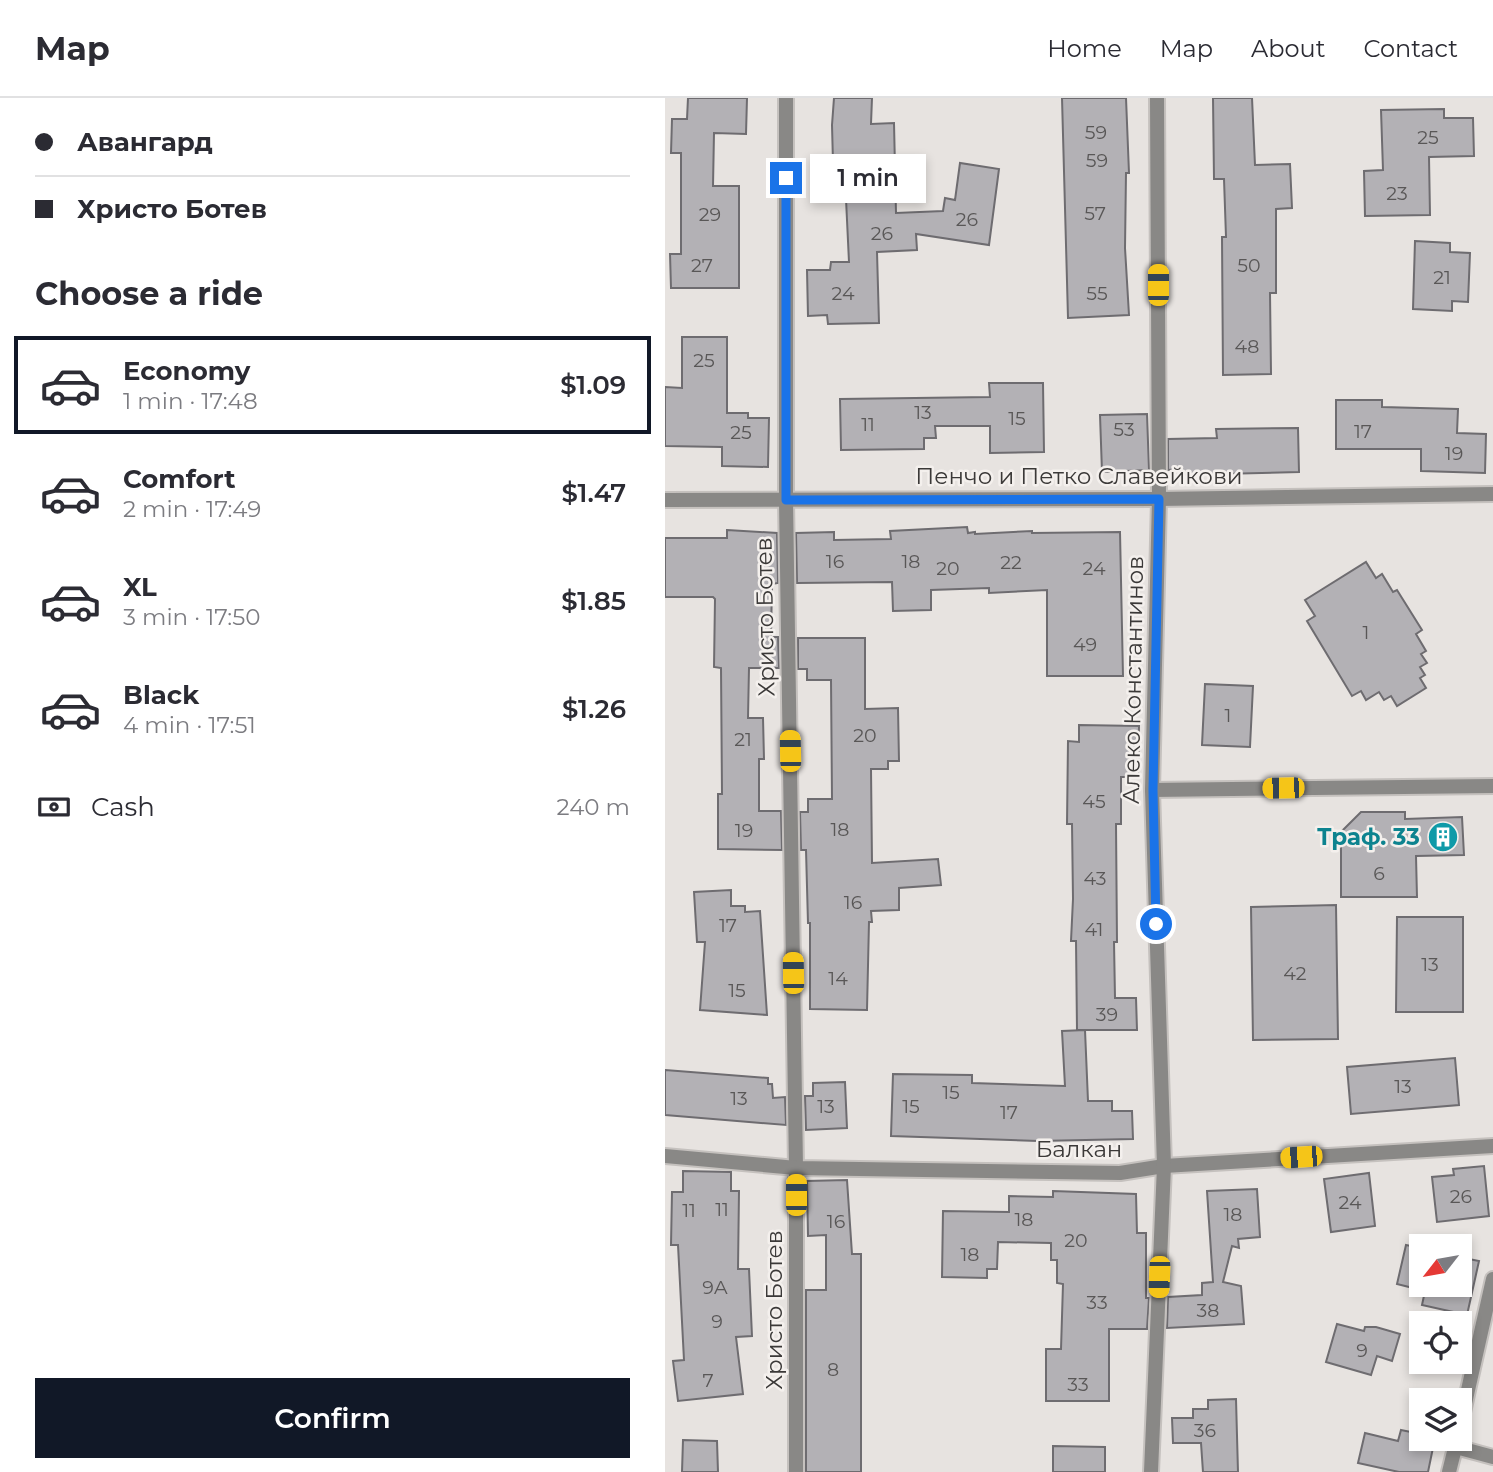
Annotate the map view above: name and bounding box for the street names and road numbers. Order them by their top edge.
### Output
street label: Пенчо и Петко Славейкови [915,462,1243,490]
street label: Христо Ботев [750,537,780,697]
street label: Алеко Константинов [1117,556,1149,804]
street label: Балкан [1036,1135,1122,1163]
street label: Христо Ботев [760,1230,788,1390]

